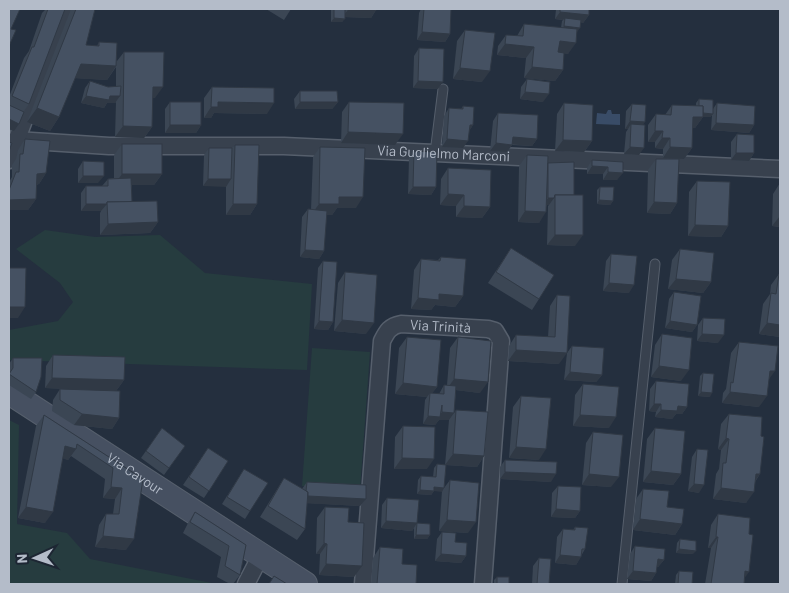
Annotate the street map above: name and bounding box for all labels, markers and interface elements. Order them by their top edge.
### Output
street label: Via Guglielmo Marconi [377,141,511,164]
street label: Via Trinità [409,316,471,336]
street label: Via Cavour [104,449,167,498]
north arrow [10,533,60,583]
text: N [13,554,30,564]

